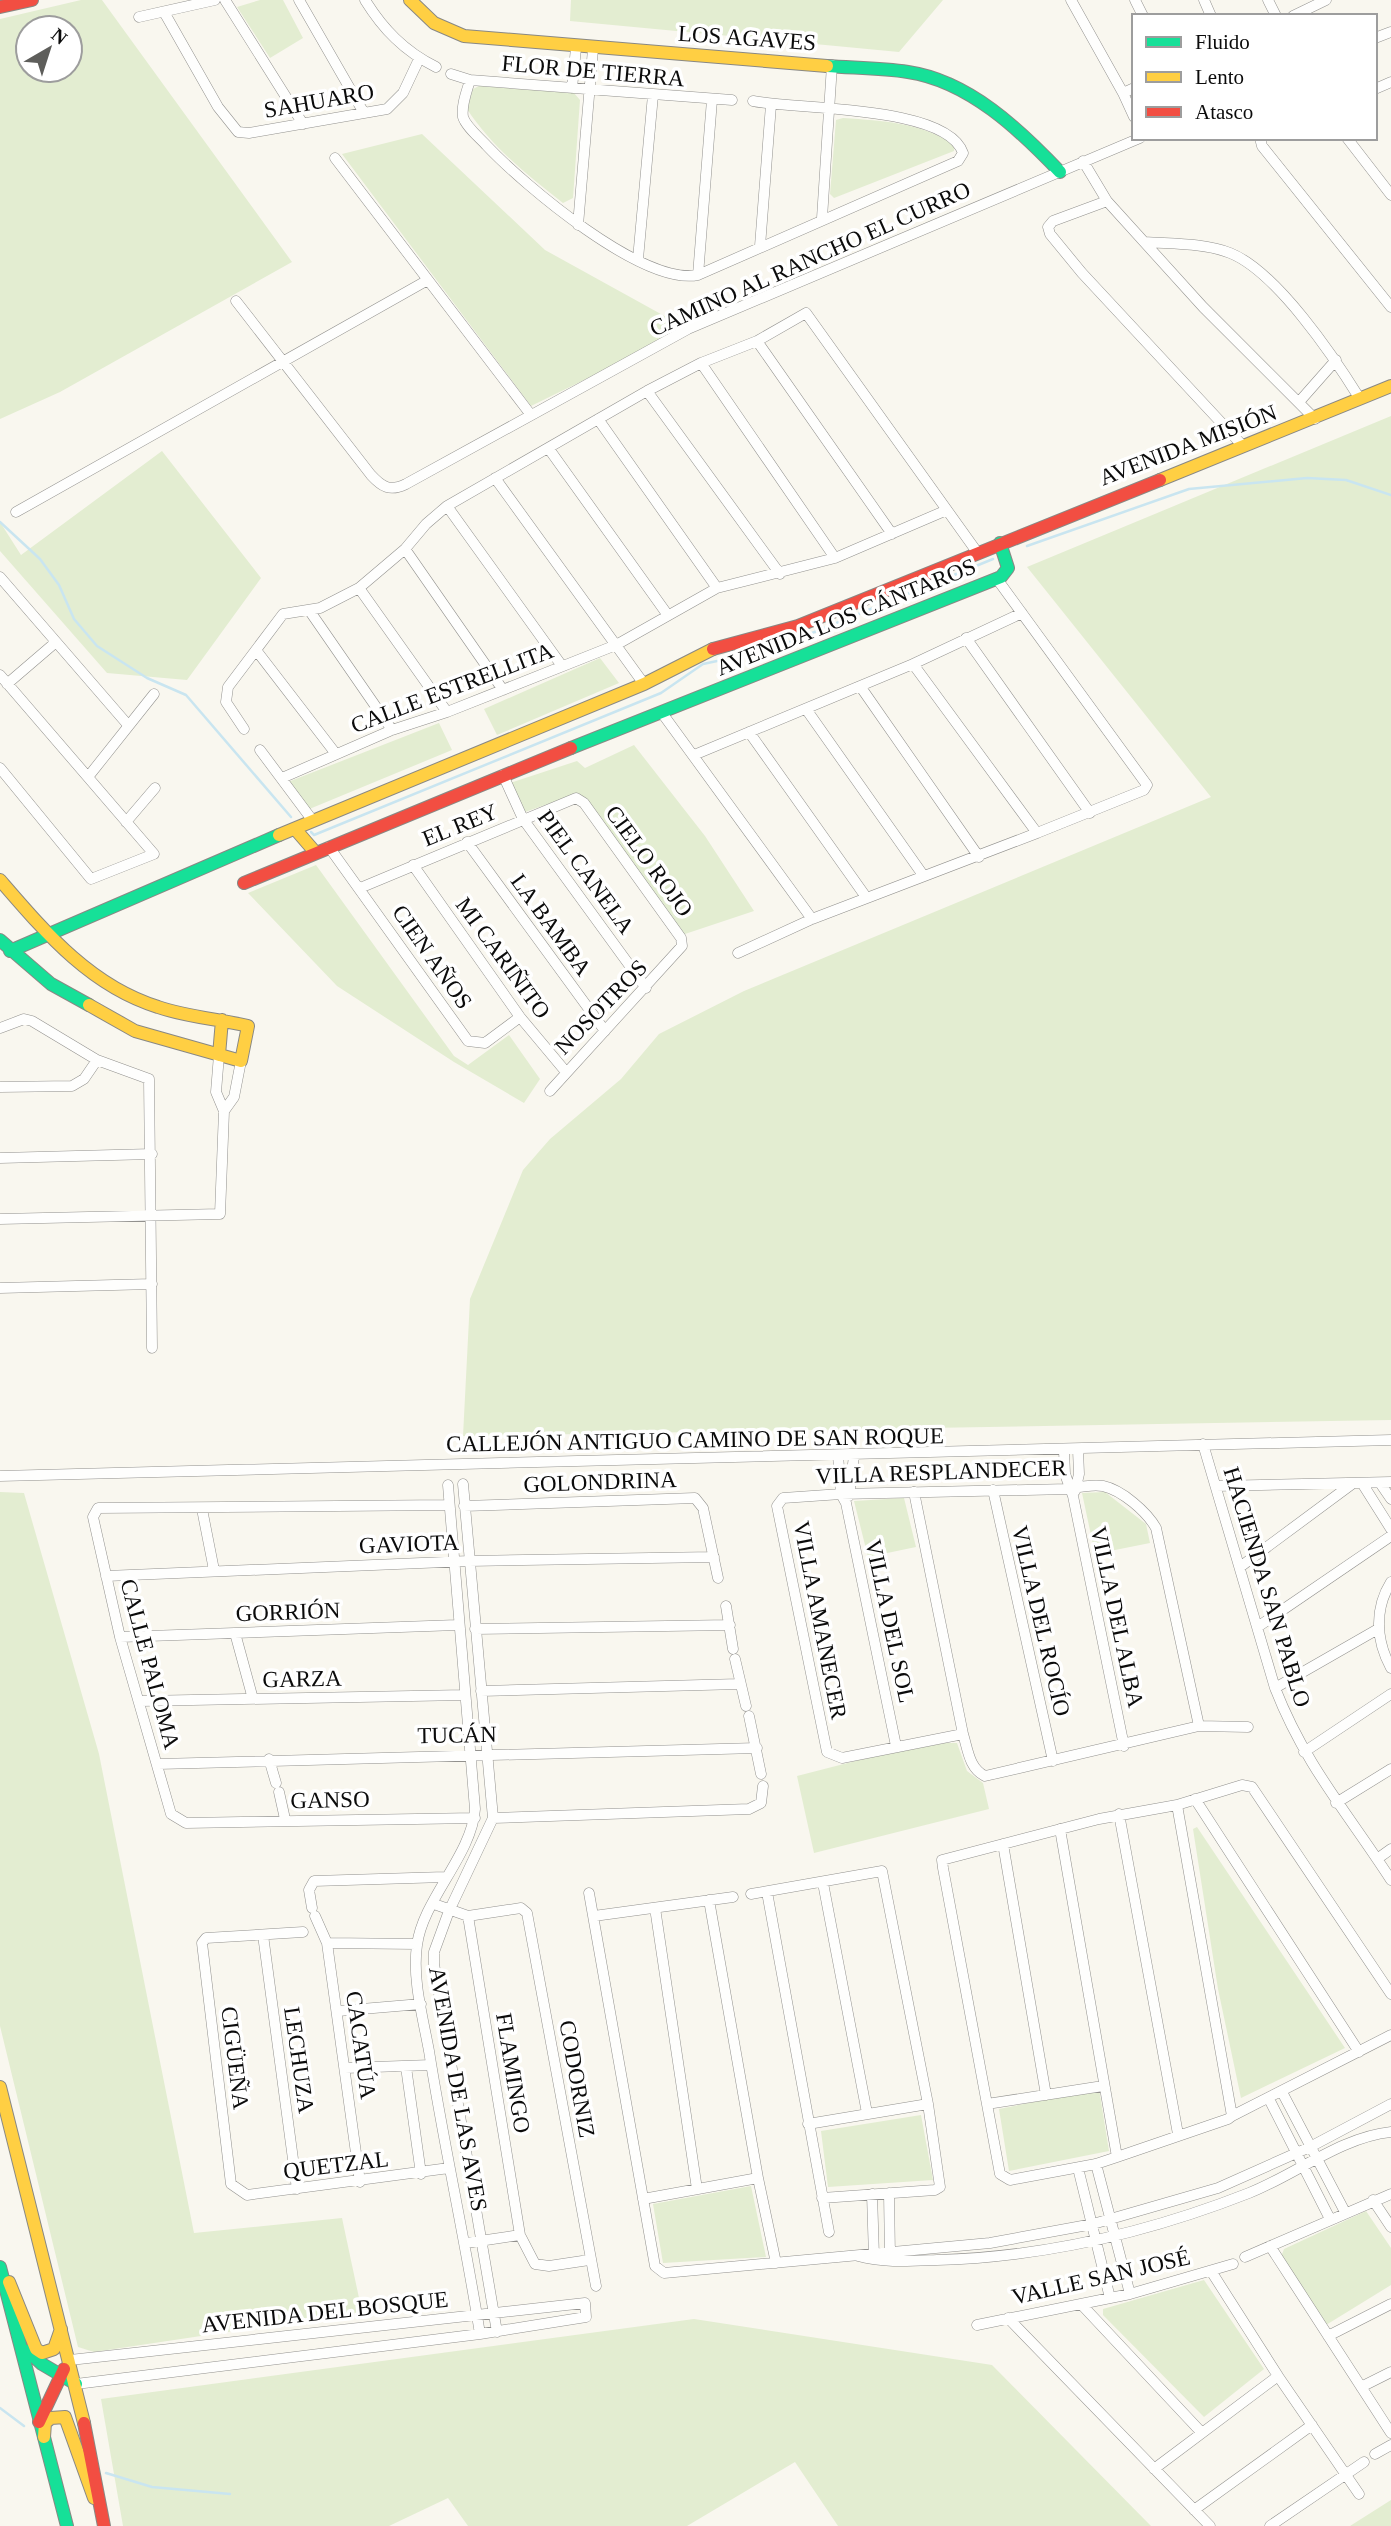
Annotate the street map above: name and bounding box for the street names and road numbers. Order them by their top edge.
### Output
street label: LOS AGAVES [677,21,817,55]
street label: FLOR DE TIERRA [500,51,686,91]
street label: SAHUARO [262,79,376,123]
street label: CAMINO AL RANCHO EL CURRO [646,177,974,341]
street label: AVENIDA MISIÓN [1095,399,1281,490]
street label: AVENIDA LOS CÁNTAROS [713,553,979,681]
street label: CALLE ESTRELLITA [347,638,557,738]
street label: EL REY [419,798,502,851]
street label: CIELO ROJO [600,801,698,921]
street label: PIEL CANELA [533,805,639,939]
street label: LA BAMBA [506,869,596,981]
street label: MI CARIÑITO [451,893,555,1023]
street label: CIEN AÑOS [387,900,477,1014]
street label: NOSOTROS [550,955,652,1059]
street label: CALLEJÓN ANTIGUO CAMINO DE SAN ROQUE [446,1422,944,1457]
street label: VILLA RESPLANDECER [815,1455,1068,1489]
street label: HACIENDA SAN PABLO [1219,1464,1315,1710]
street label: GOLONDRINA [523,1467,677,1497]
street label: VILLA AMANECER [789,1519,852,1722]
street label: VILLA DEL ROCÍO [1007,1523,1075,1719]
street label: VILLA DEL ALBA [1086,1524,1148,1710]
street label: GAVIOTA [359,1530,460,1558]
street label: VILLA DEL SOL [860,1537,920,1705]
street label: CALLE PALOMA [115,1576,185,1752]
street label: GORRIÓN [235,1597,341,1626]
street label: GARZA [262,1666,342,1692]
street label: TUCÁN [417,1722,497,1748]
street label: GANSO [290,1787,370,1813]
street label: AVENIDA DE LAS AVES [424,1965,492,2213]
street label: CACATÚA [341,1989,382,2101]
street label: CIGÜEÑA [216,2005,254,2111]
street label: LECHUZA [279,2005,319,2115]
street label: FLAMINGO [491,2011,535,2135]
street label: CODORNIZ [554,2018,600,2140]
street label: QUETZAL [282,2146,390,2184]
street label: VALLE SAN JOSÉ [1009,2244,1193,2310]
street label: AVENIDA DEL BOSQUE [200,2287,450,2337]

